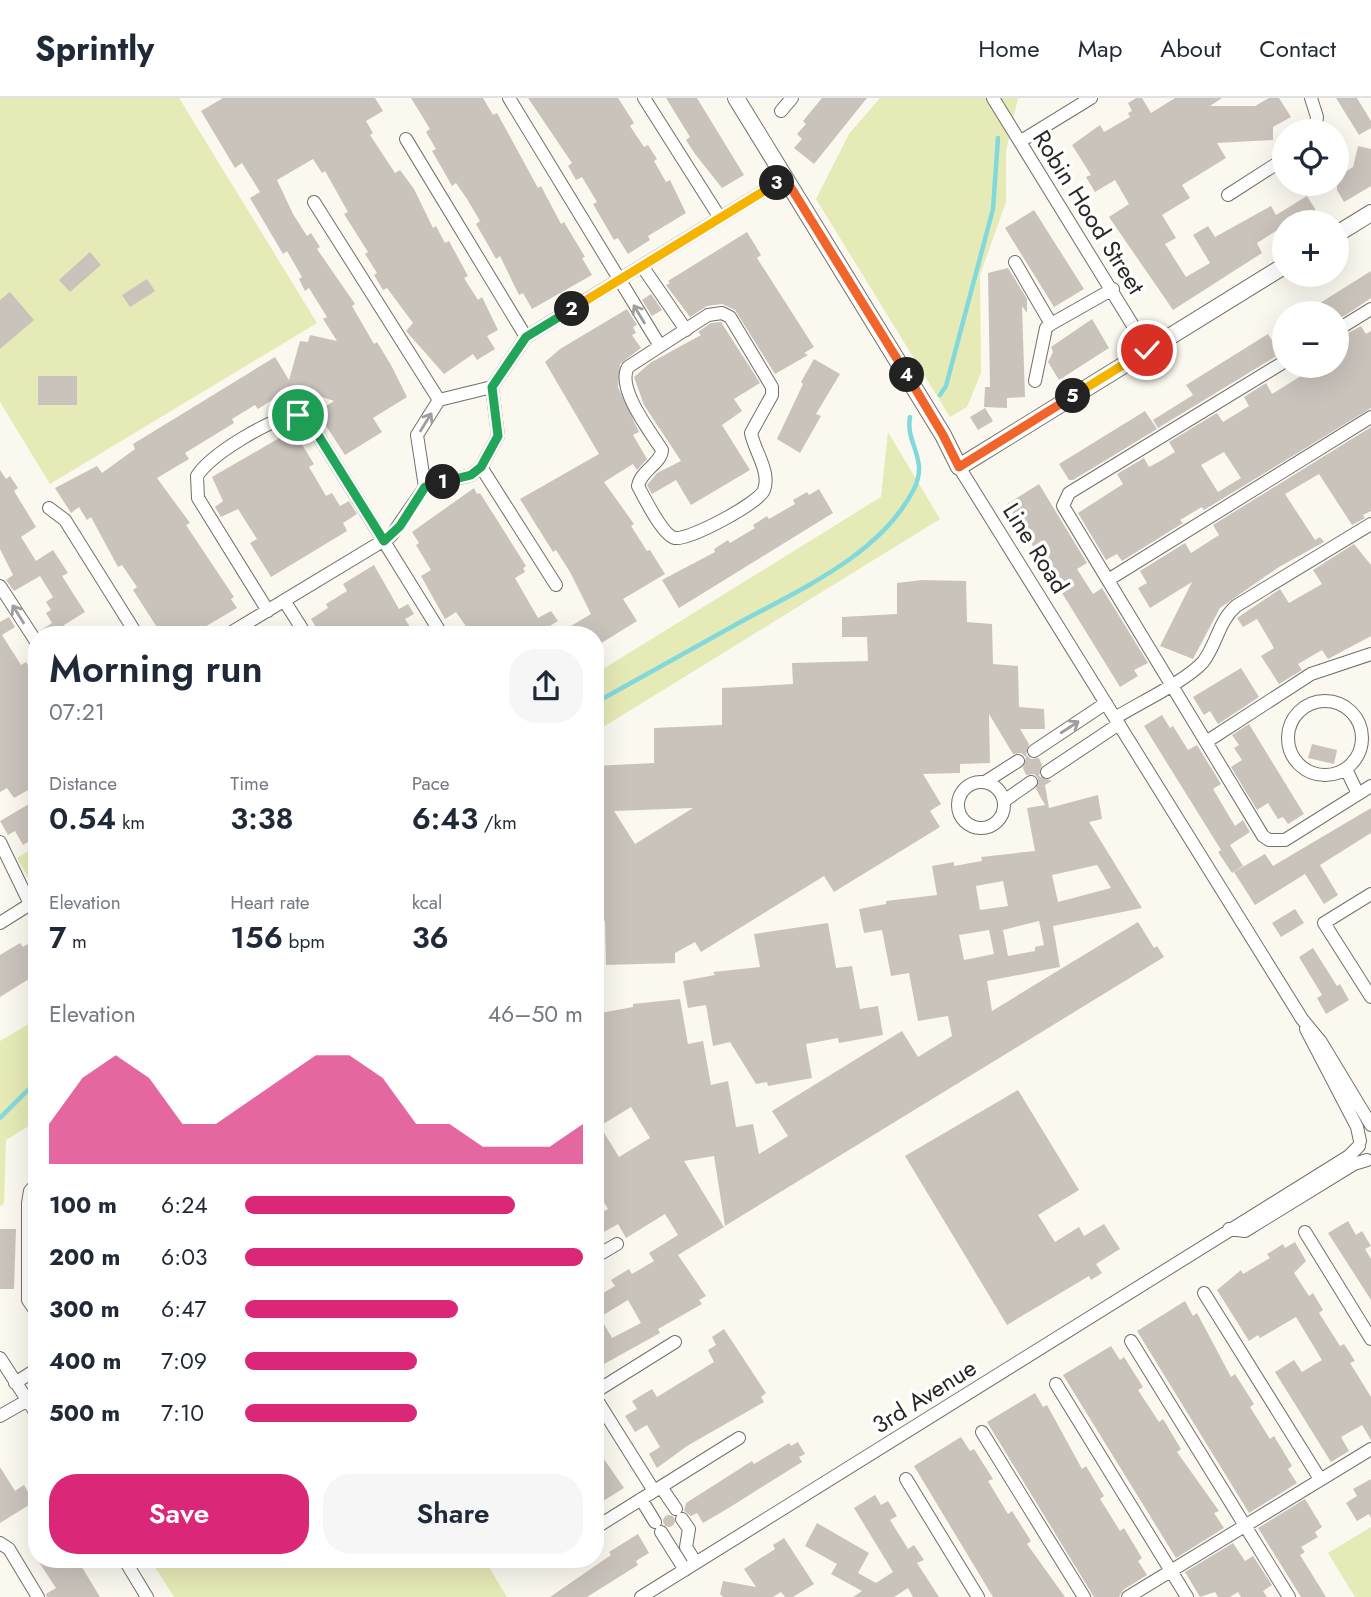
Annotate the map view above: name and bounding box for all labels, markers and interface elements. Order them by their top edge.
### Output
text: Sprintly [35,25,154,72]
text: Home [978,31,1040,66]
text: Map [1078,31,1122,66]
text: About [1160,31,1221,66]
text: Contact [1259,31,1336,66]
map controls [1272,119,1349,378]
button: locate [1272,119,1349,196]
street label: Robin Hood Street [1024,123,1154,301]
pin: 3 [760,166,794,200]
text: 3 [771,169,782,196]
button: + [1272,210,1349,287]
pin: 2 [554,292,590,326]
text: 2 [565,295,578,322]
button: − [1272,301,1349,378]
one-way arrow [632,304,646,324]
pin [1117,320,1177,380]
icon: check [1128,331,1166,369]
pin: 4 [890,358,925,392]
text: 4 [900,361,913,388]
pin: 5 [1056,378,1090,414]
text: 5 [1066,382,1079,409]
pin [268,385,328,445]
icon: arrive [279,396,317,434]
one-way arrow [419,412,433,432]
pin: 1 [426,464,460,500]
text: 1 [438,468,447,495]
street label: Line Road [994,496,1078,600]
one-way arrow [11,605,25,625]
text: Morning run [49,641,263,696]
button: share [509,649,583,723]
text: 07:21 [49,695,105,729]
one-way arrow [1060,720,1079,734]
text: Distance [49,770,117,797]
text: Time [230,770,269,797]
text: Pace [412,770,450,797]
text: 0.54 [49,797,116,840]
text: 3:38 [230,797,294,840]
text: 6:43 [412,797,478,840]
text: km [116,809,145,836]
text: /km [478,809,517,836]
text: Elevation [49,889,121,916]
text: Heart rate [230,889,310,916]
text: kcal [412,889,442,916]
text: 7 [49,916,66,959]
text: 156 [230,916,283,959]
text: 36 [412,916,449,959]
text: m [66,928,87,955]
text: bpm [283,928,325,955]
text: Elevation [49,997,136,1031]
text: 46–50 m [488,997,583,1031]
text: 100 m [49,1188,117,1222]
text: 6:24 [161,1188,208,1222]
text: 200 m [49,1240,120,1274]
text: 6:03 [161,1240,208,1274]
text: 300 m [49,1292,120,1326]
text: 6:47 [161,1292,207,1326]
text: 400 m [49,1344,121,1378]
text: 7:09 [161,1344,207,1378]
street label: 3rd Avenue [865,1350,983,1442]
text: 500 m [49,1396,120,1430]
text: 7:10 [161,1396,204,1430]
button: Save [49,1474,309,1554]
button: Share [323,1474,583,1554]

